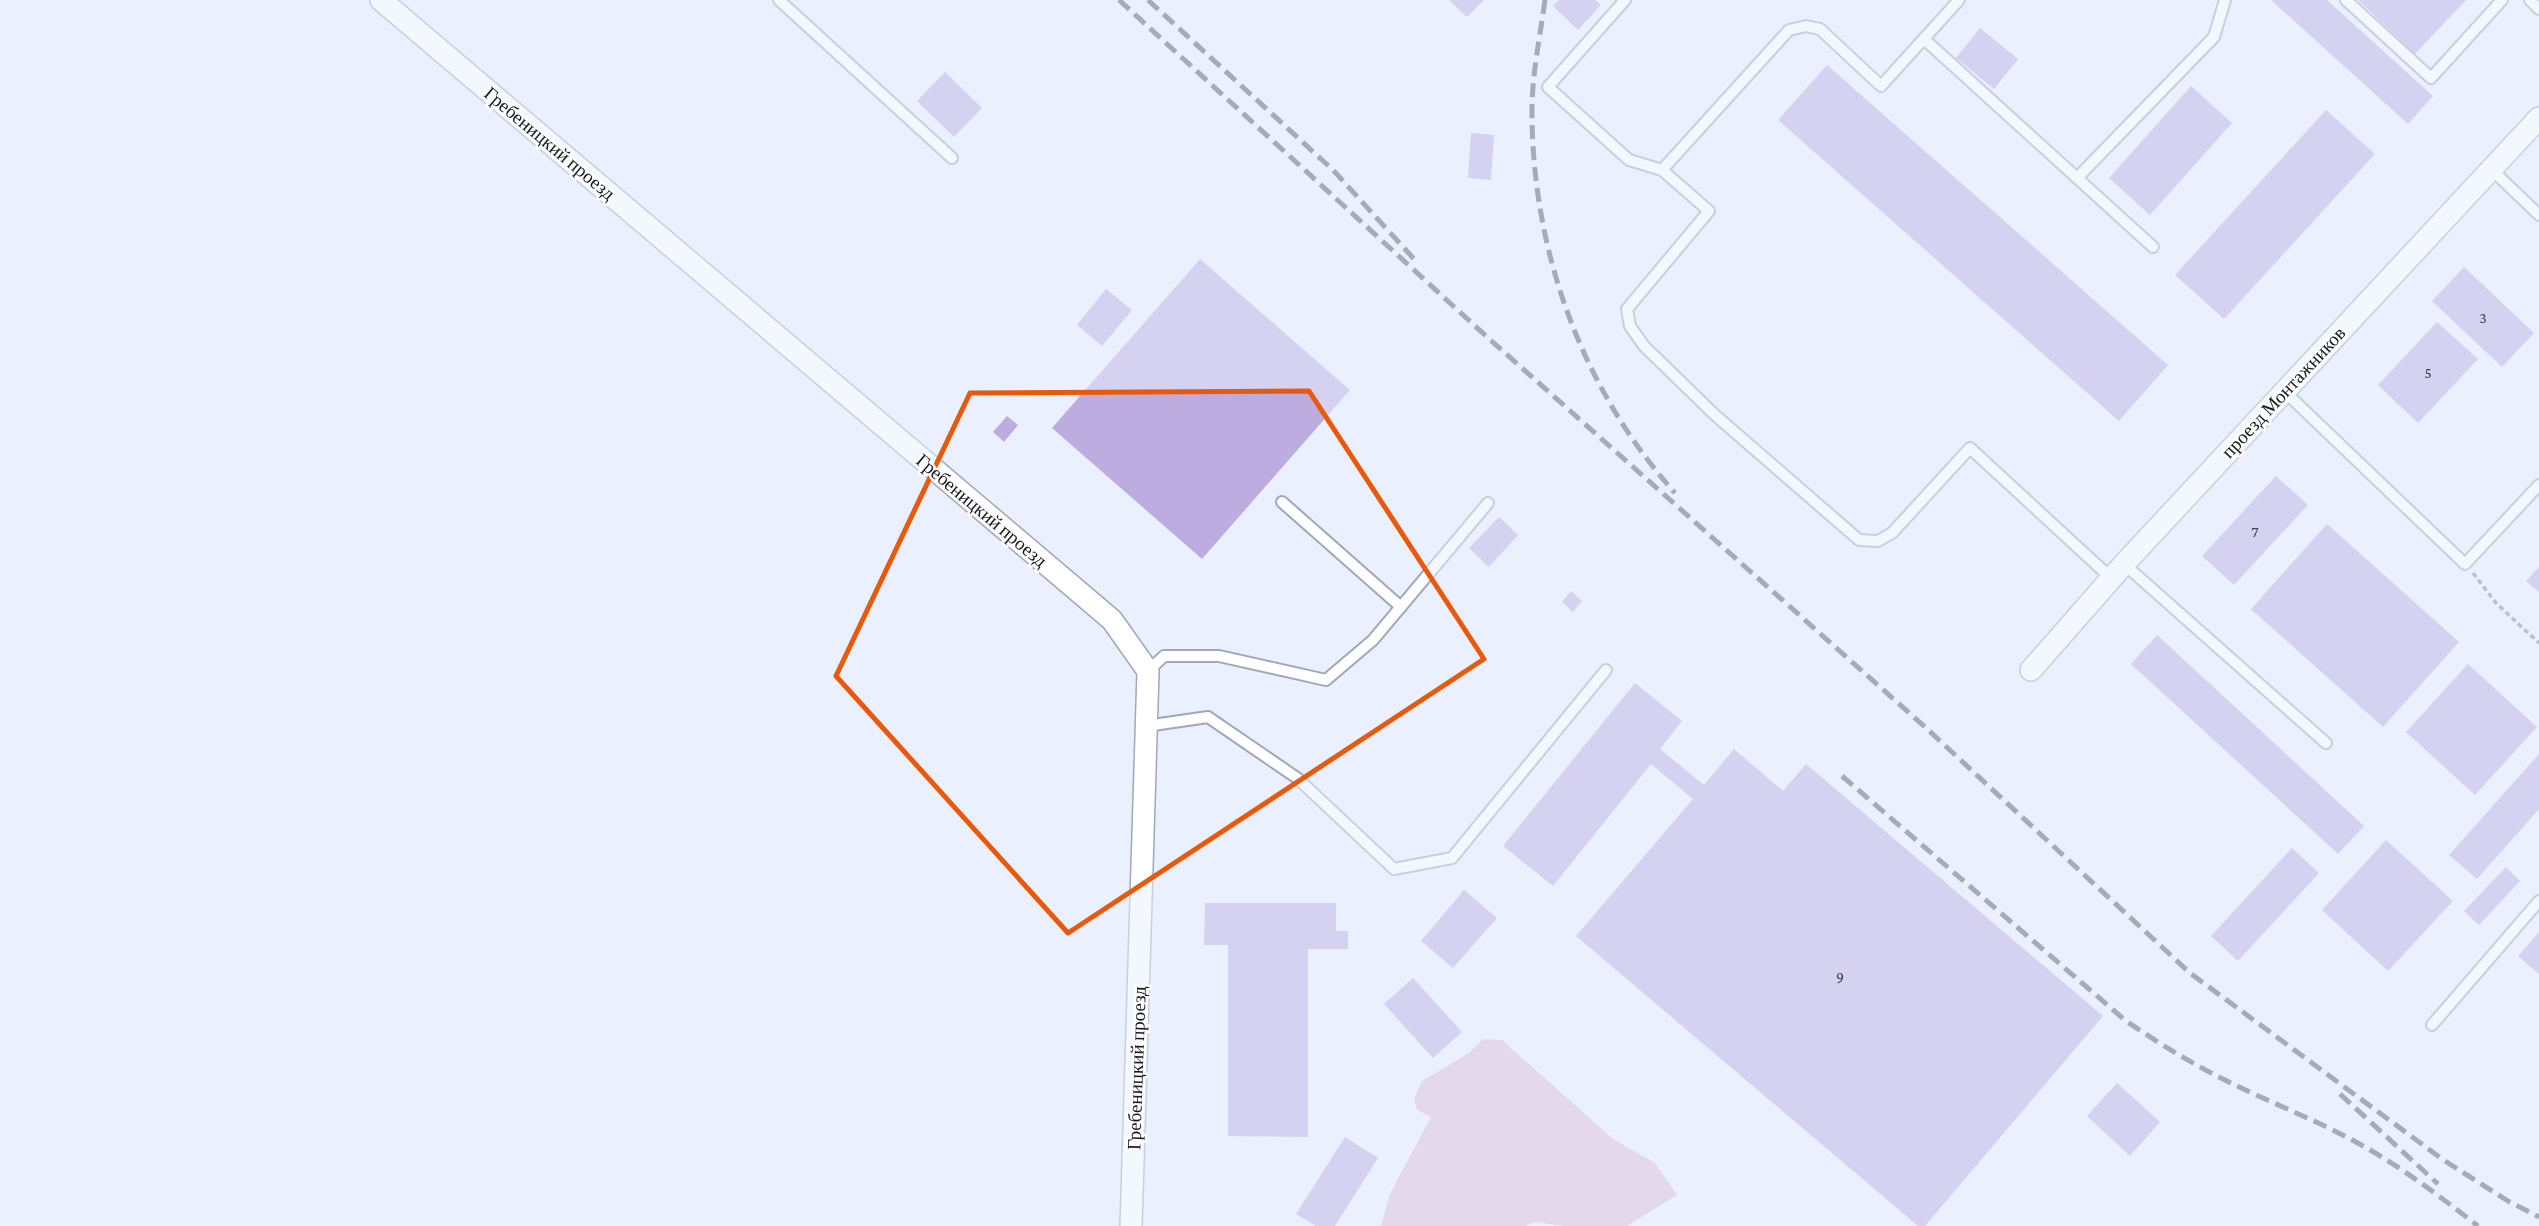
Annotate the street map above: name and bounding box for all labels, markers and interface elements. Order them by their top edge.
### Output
street label: Гребеницкий проезд [480,83,620,204]
house number: 3 [2479,309,2487,326]
street label: проезд Монтажников [2217,322,2350,462]
house number: 5 [2424,364,2432,381]
street label: Гребеницкий проезд [912,450,1052,571]
house number: 7 [2251,523,2259,540]
house number: 9 [1836,968,1844,985]
street label: Гребеницкий проезд [1123,985,1150,1150]

